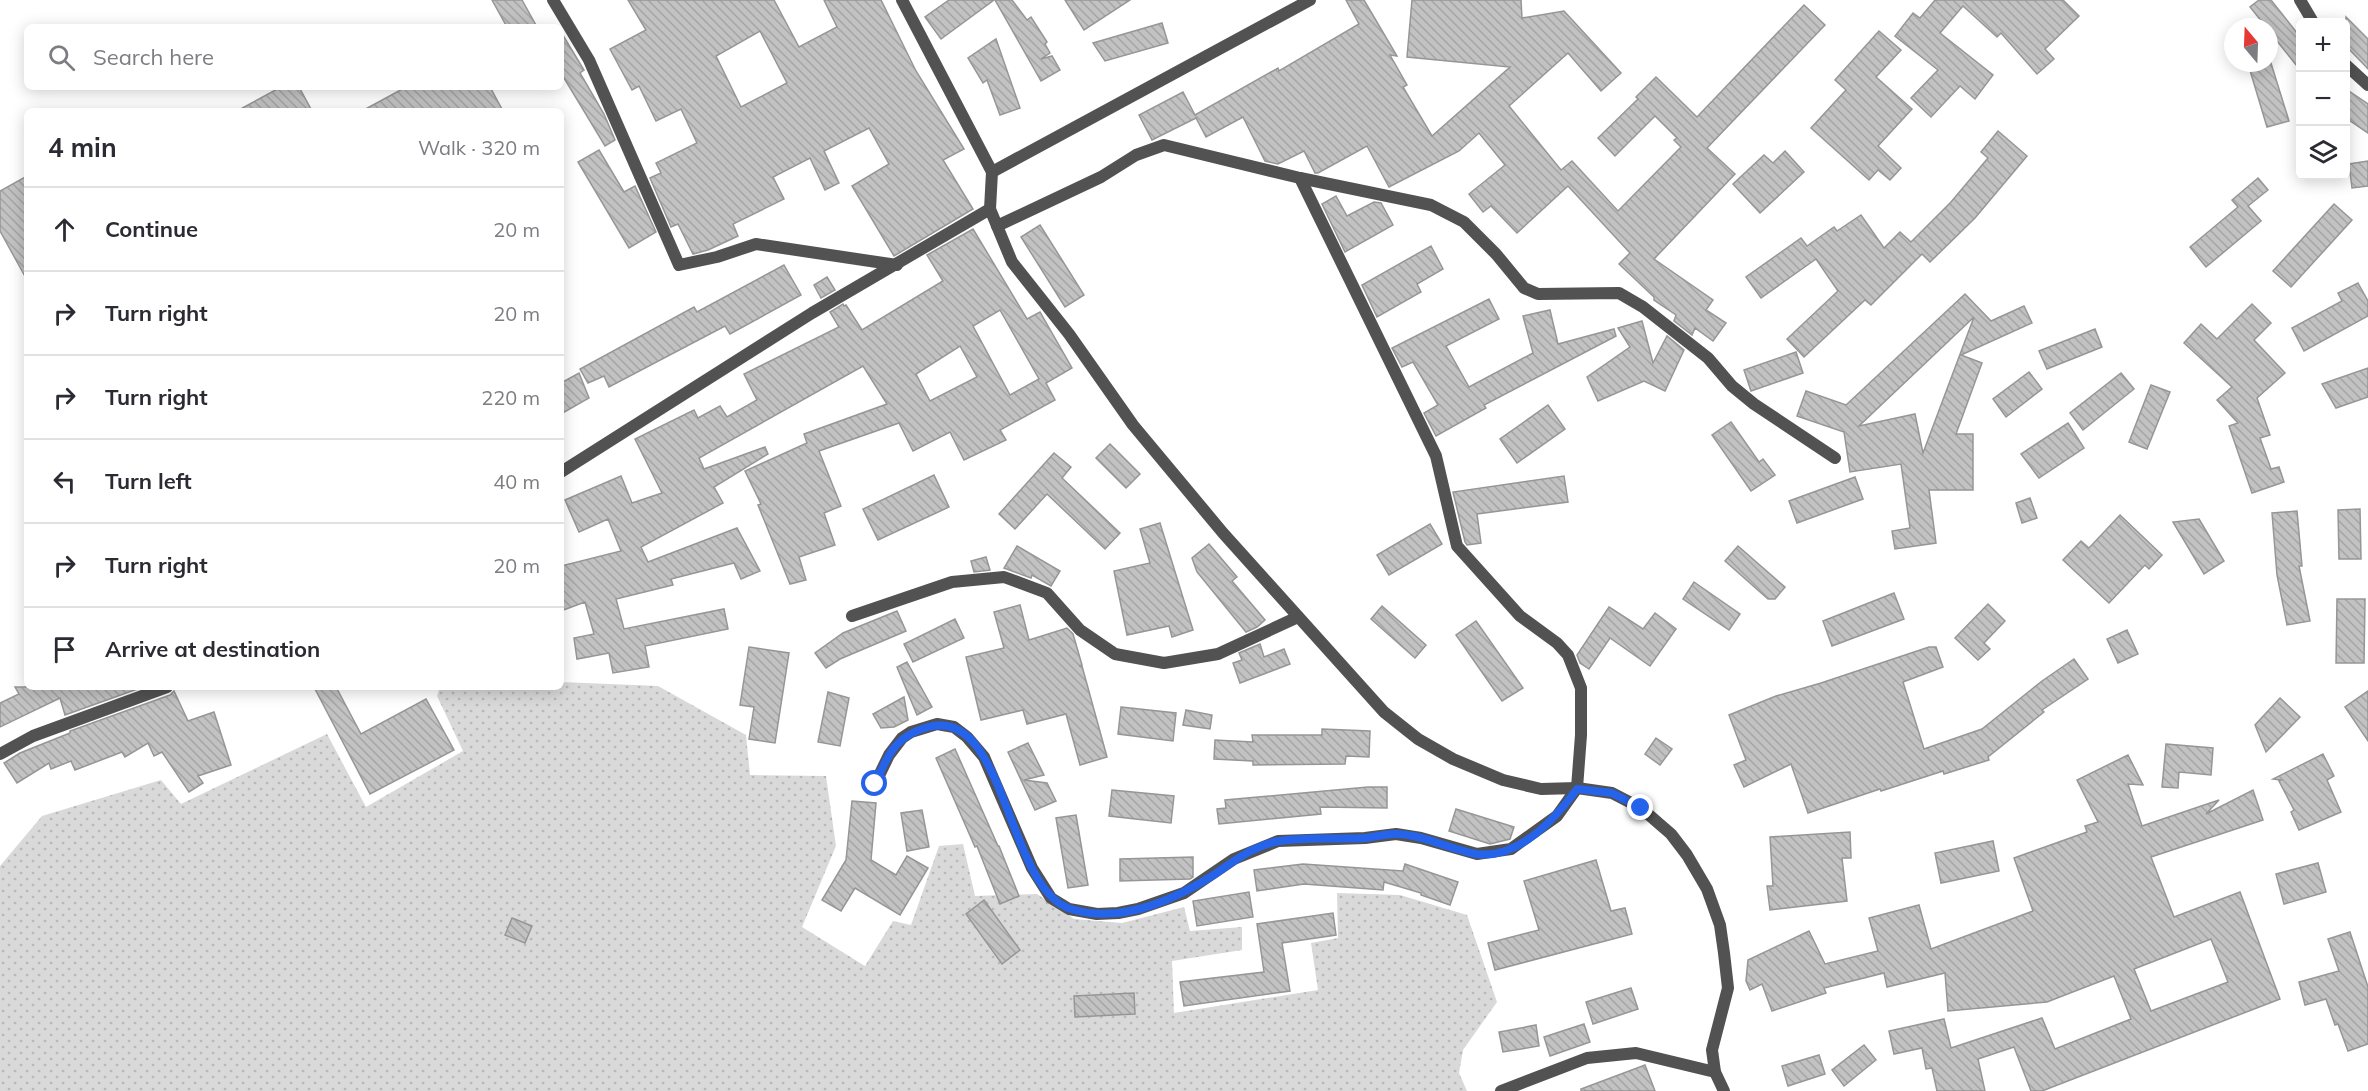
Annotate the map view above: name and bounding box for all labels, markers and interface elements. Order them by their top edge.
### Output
north arrow [2224,18,2278,72]
map controls [2296,18,2350,180]
button: + [2296,18,2350,72]
search box [24,24,564,90]
icon: search [45,41,78,74]
text: Search here [93,43,214,71]
button: − [2296,72,2350,126]
button: layers [2296,126,2350,180]
text: 4 min [48,131,117,164]
text: Walk · 320 m [418,135,540,160]
icon: ahead [48,213,81,246]
text: Continue [105,215,198,243]
text: 20 m [493,217,540,242]
icon: right [48,297,81,330]
text: Turn right [105,299,208,327]
text: 20 m [493,301,540,326]
icon: right [48,381,81,414]
text: Turn right [105,383,208,411]
text: 220 m [481,385,540,410]
icon: left [48,465,81,498]
text: Turn left [105,467,192,495]
text: 40 m [493,469,540,494]
icon: right [48,549,81,582]
text: Turn right [105,551,208,579]
text: 20 m [493,553,540,578]
icon: arrive [48,633,81,666]
text: Arrive at destination [105,635,320,663]
route start [861,770,887,796]
route end [1627,794,1653,820]

